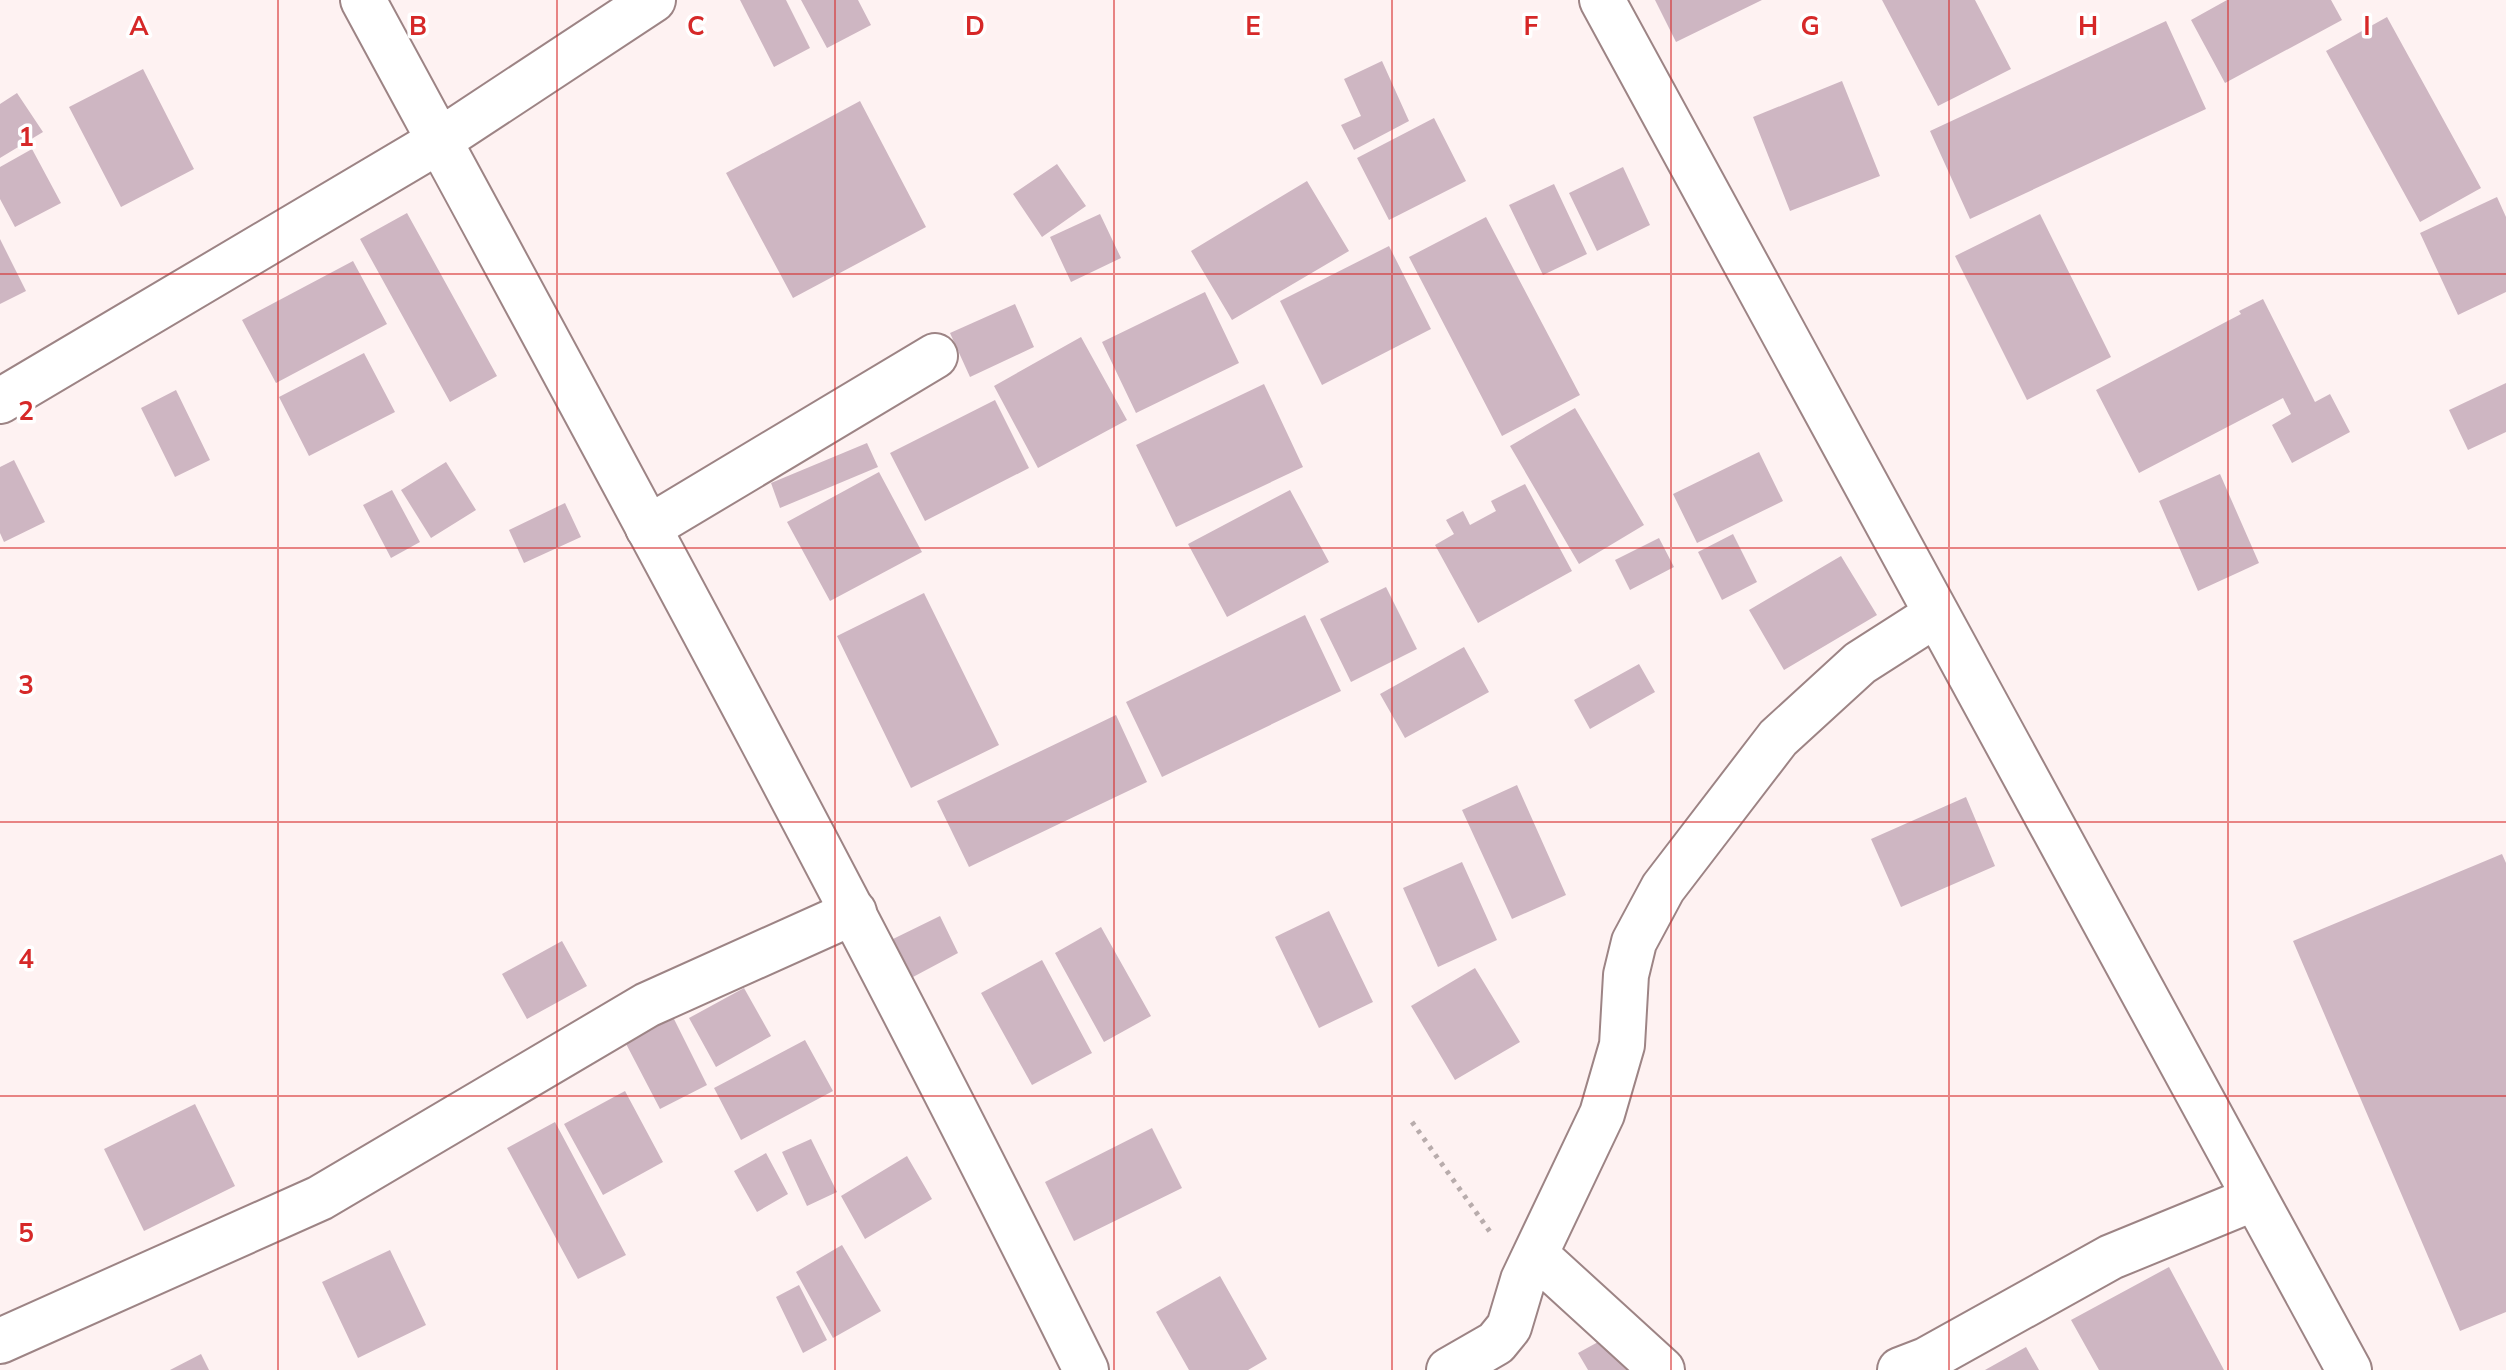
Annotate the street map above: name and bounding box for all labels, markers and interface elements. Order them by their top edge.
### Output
text: A [129,9,149,42]
text: B [409,9,427,42]
text: C [687,9,705,42]
text: D [965,9,985,42]
text: E [1245,9,1261,42]
text: F [1524,9,1539,42]
text: G [1800,9,1820,42]
text: H [2078,9,2098,42]
text: I [2363,9,2371,42]
text: 1 [18,120,34,153]
text: 2 [18,394,34,427]
text: 3 [18,668,34,701]
text: 4 [18,942,34,975]
text: 5 [18,1216,34,1249]

